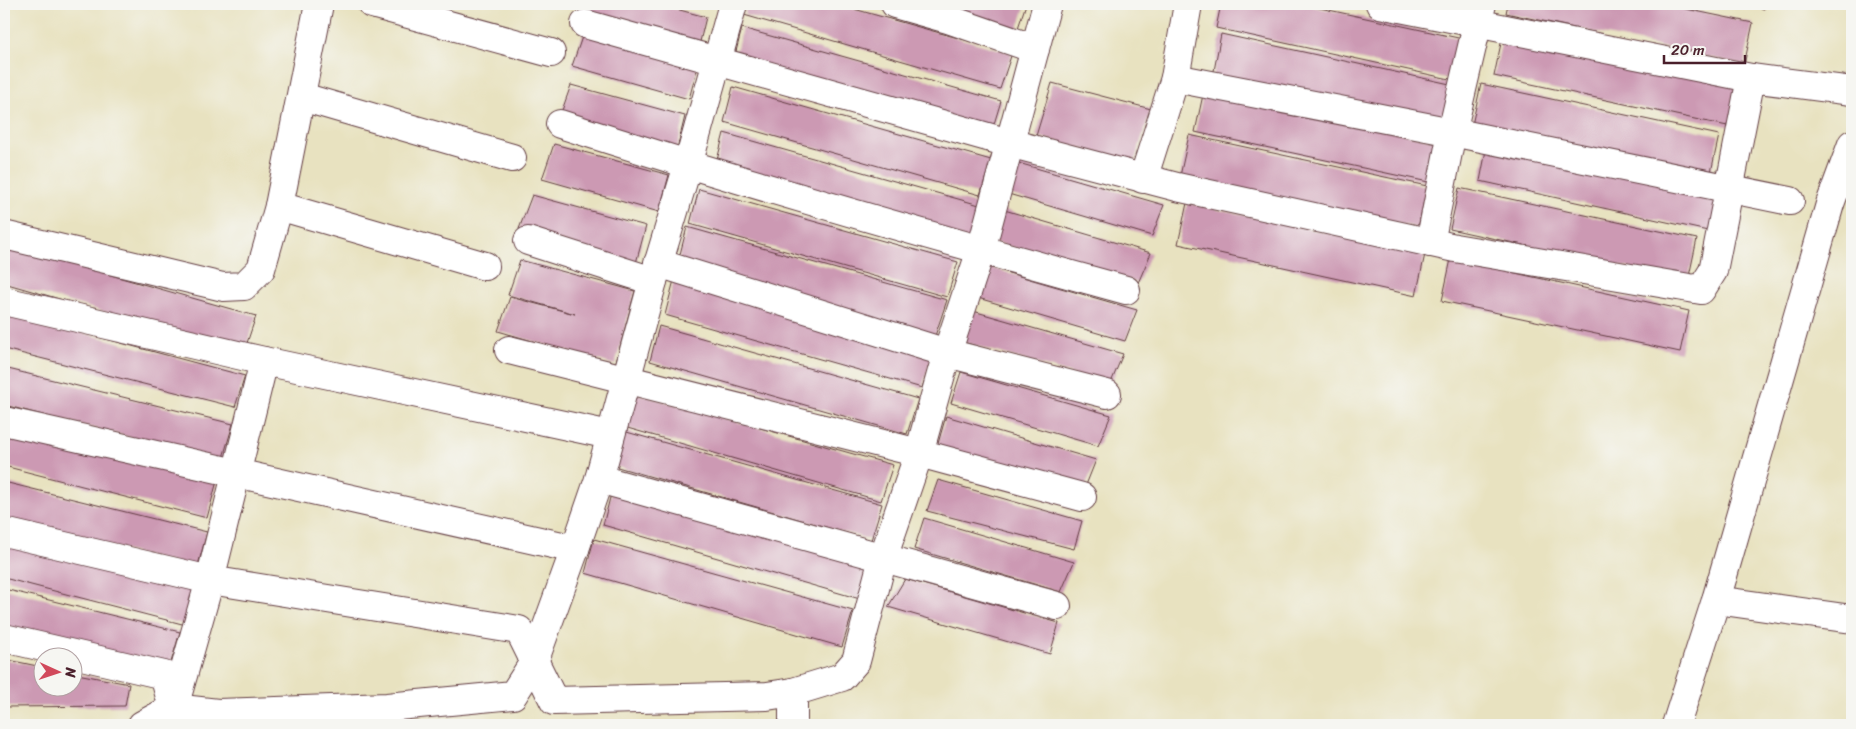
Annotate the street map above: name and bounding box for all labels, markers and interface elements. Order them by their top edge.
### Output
scale bar [1664,32,1745,64]
text: 20 m [1671,37,1705,63]
north arrow [32,646,82,696]
text: N [58,666,83,678]

